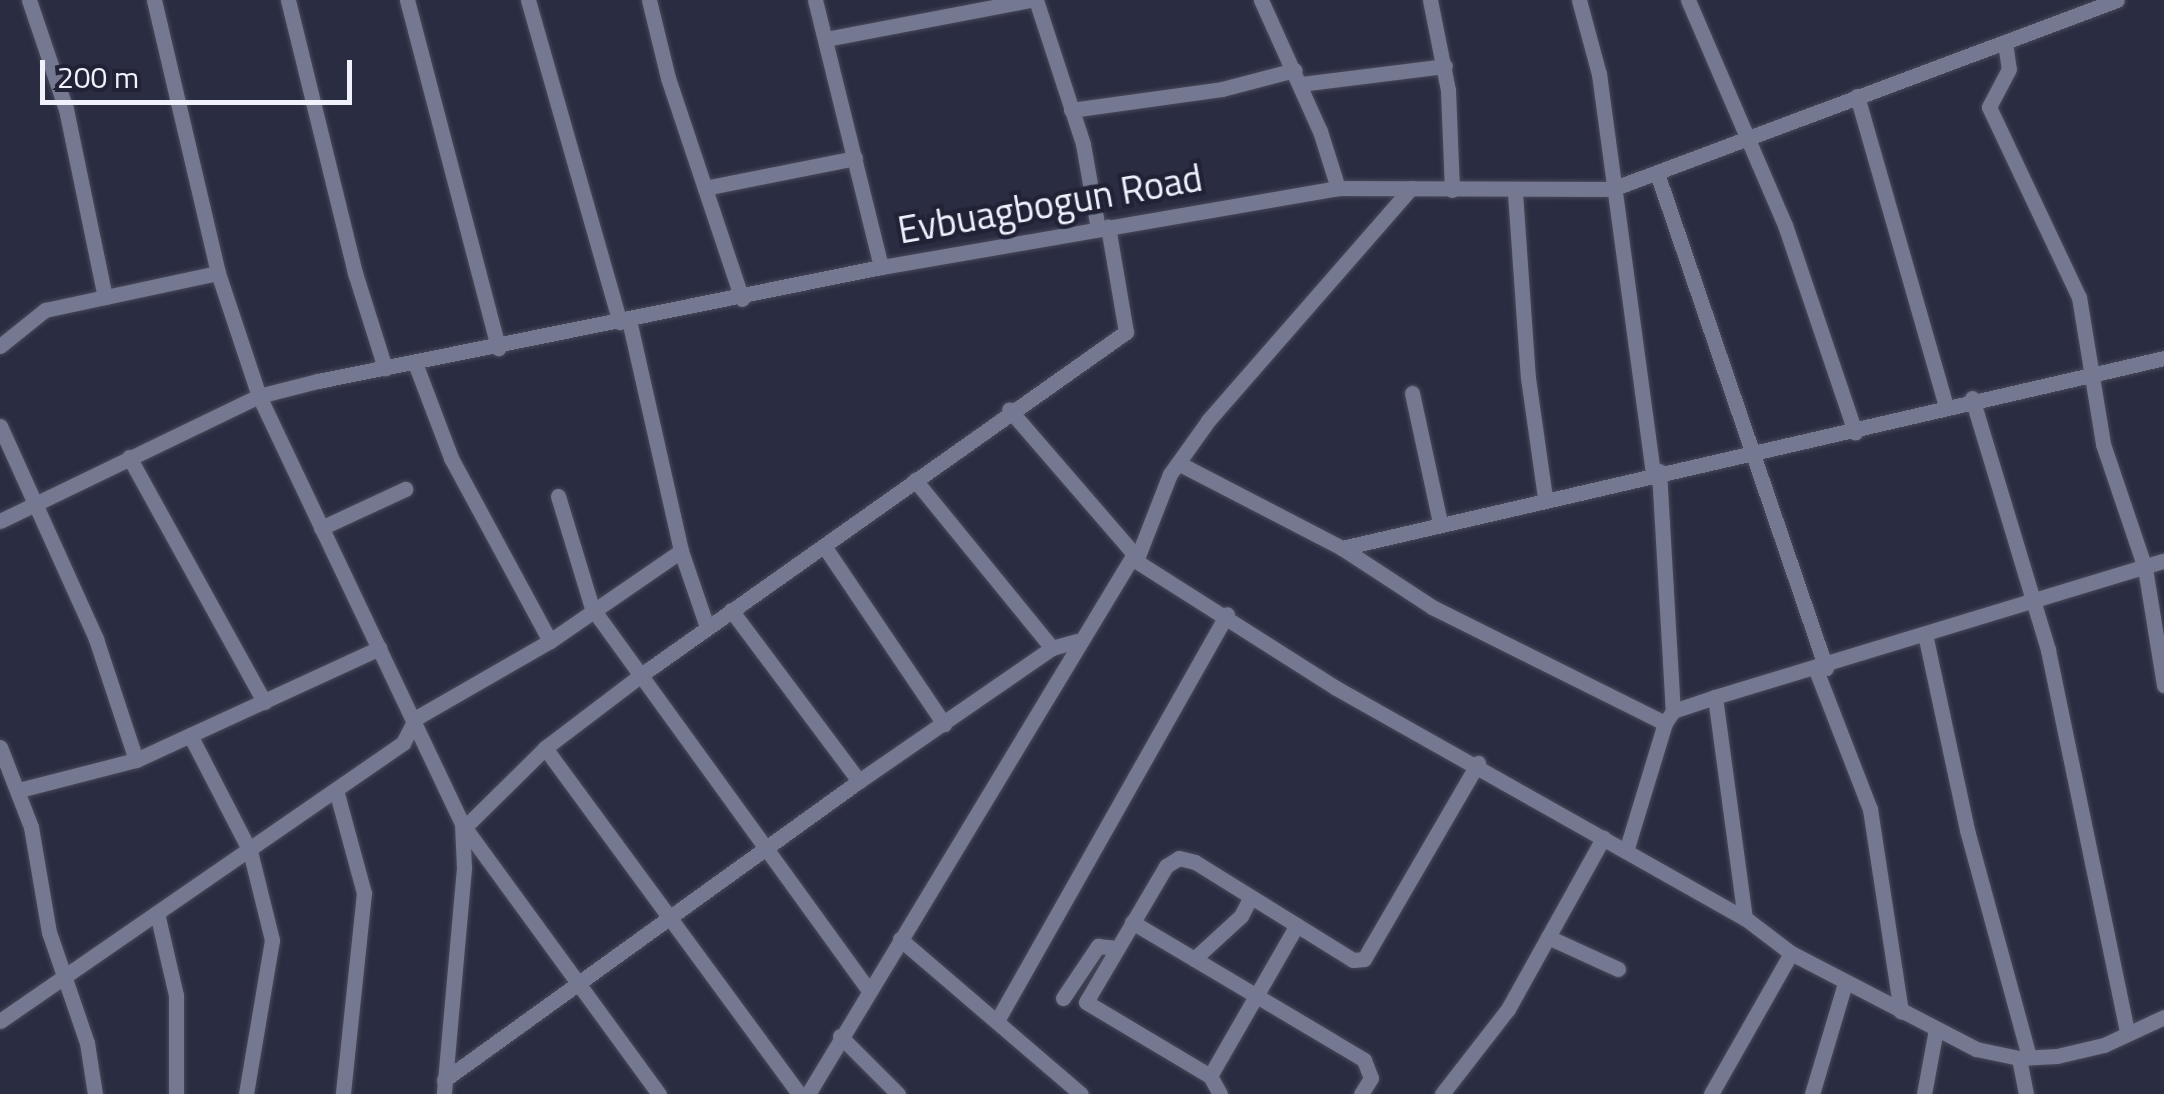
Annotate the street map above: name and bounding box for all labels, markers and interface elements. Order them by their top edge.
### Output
scale bar [45,40,358,102]
text: 200 m [57,54,139,100]
street label: Evbuagbogun Road [894,155,1206,253]

